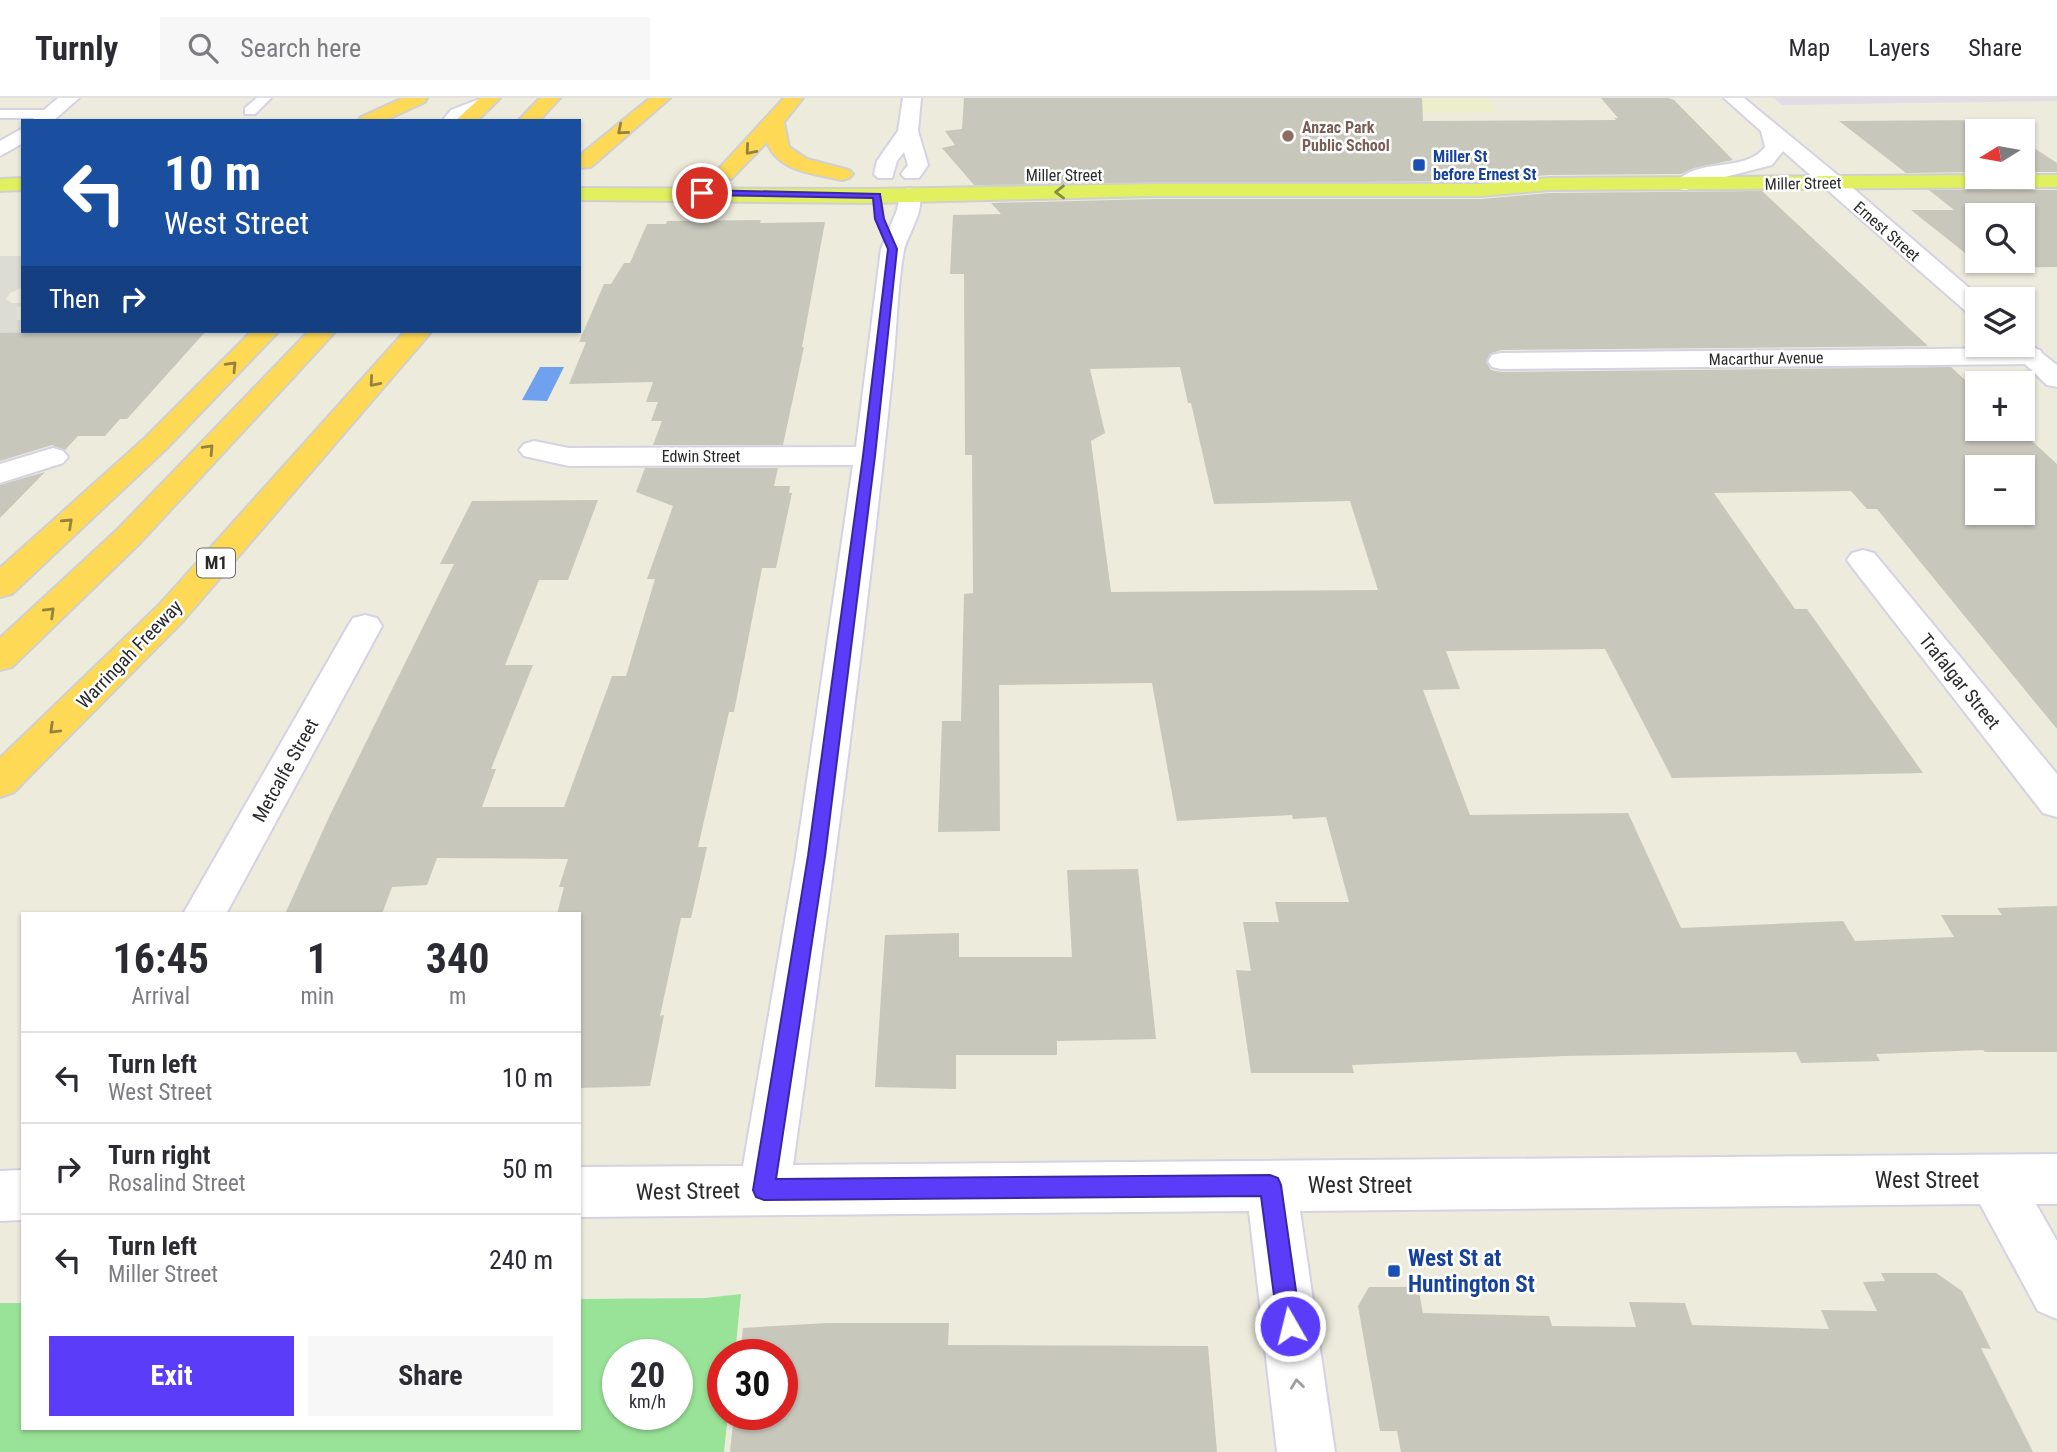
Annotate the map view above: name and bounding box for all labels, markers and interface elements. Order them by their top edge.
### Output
search box [160,17,650,80]
text: Turnly [35,29,118,68]
icon: search [184,29,222,67]
text: Search here [240,33,361,63]
text: Map [1789,34,1830,62]
text: Layers [1868,34,1930,62]
text: Share [1968,34,2022,62]
place label: Anzac Park Public School [1302,118,1390,155]
north arrow [1965,119,2035,189]
map controls [1965,119,2035,525]
one-way arrow [617,122,630,134]
marker: Anzac Park Public School [1280,128,1296,144]
one-way arrow [746,141,758,154]
text: 10 m [164,145,261,202]
icon: left [49,147,140,238]
place label: Miller St before Ernest St [1433,147,1536,184]
marker: Miller St before Ernest St [1411,157,1427,173]
pin [672,163,732,223]
street label: Miller Street [1026,166,1103,185]
street label: Miller Street [1765,173,1842,194]
icon: arrive [683,174,721,212]
one-way arrow [1054,185,1065,200]
street label: Ernest Street [1850,198,1924,265]
button: search [1965,203,2035,273]
text: West Street [164,204,309,242]
icon: right [114,280,152,318]
text: Then [49,284,100,314]
button: layers [1965,287,2035,357]
street label: Macarthur Avenue [1708,348,1824,369]
one-way arrow [224,361,237,374]
button: + [1965,371,2035,441]
one-way arrow [370,374,382,387]
one-way arrow [201,444,213,457]
street label: Edwin Street [662,447,741,466]
button: − [1965,455,2035,525]
one-way arrow [60,519,73,532]
road number: M1 [197,548,235,578]
street label: Warringah Freeway [72,595,187,713]
one-way arrow [42,607,55,620]
street label: Trafalgar Street [1914,629,2005,734]
street label: Metcalfe Street [248,715,323,826]
one-way arrow [49,721,62,734]
text: 16:45 [113,934,209,983]
text: 1 [307,934,328,983]
text: 340 [426,934,489,983]
text: Arrival [131,983,190,1010]
text: min [300,983,334,1010]
text: m [449,983,466,1010]
text: Turn left [108,1049,197,1079]
icon: left [49,1059,87,1097]
text: 10 m [502,1063,553,1093]
text: West Street [108,1079,212,1106]
text: Turn right [108,1140,210,1170]
icon: right [49,1150,87,1188]
text: 50 m [502,1154,553,1184]
street label: West Street [1875,1167,1979,1194]
text: Rosalind Street [108,1170,246,1197]
street label: West Street [1308,1172,1412,1199]
street label: West Street [636,1177,740,1206]
text: Turn left [108,1231,197,1261]
icon: left [49,1241,87,1279]
text: 240 m [489,1245,553,1275]
place label: West St at Huntington St [1408,1245,1535,1298]
text: Miller Street [108,1261,218,1288]
marker: West St at Huntington St [1386,1263,1402,1279]
position arrow [1253,1289,1327,1363]
button: Exit [49,1336,294,1416]
button: Share [308,1336,553,1416]
speed limit sign: 30 [707,1339,798,1430]
text: 20 [630,1355,665,1396]
one-way arrow [1290,1378,1305,1390]
text: km/h [629,1391,666,1412]

